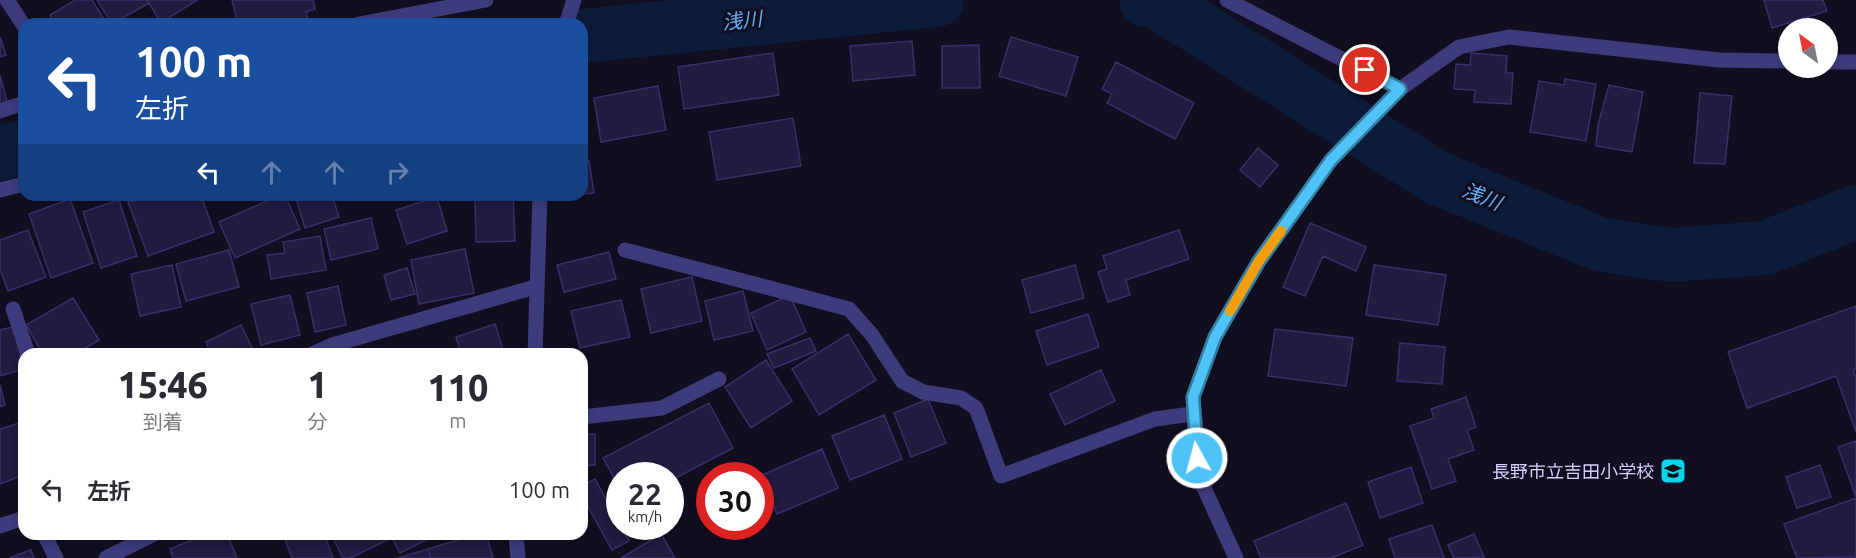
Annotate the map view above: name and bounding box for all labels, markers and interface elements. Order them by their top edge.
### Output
water label: 浅川 [721,6,765,34]
north arrow [1778,18,1838,78]
map controls [1778,18,1838,78]
text: 100 m [135,38,252,85]
icon: left [36,42,114,120]
pin [1339,44,1390,95]
icon: arrive [1348,53,1381,86]
text: 左折 [135,93,189,123]
icon: left [192,156,225,189]
icon: ahead [255,156,288,189]
icon: ahead [318,156,351,189]
icon: right [381,156,414,189]
water label: 浅川 [1459,178,1507,215]
text: 15:46 [118,364,208,405]
text: 1 [307,364,328,405]
text: 110 [427,367,488,408]
text: m [449,409,467,432]
text: 到着 [143,410,183,433]
text: 分 [308,410,328,433]
position arrow [1165,426,1229,490]
school or university icon: 長野市立吉田小学校 [1658,456,1688,486]
place label: 長野市立吉田小学校 [1492,461,1654,481]
speed limit sign: 30 [696,462,774,540]
icon: left [36,473,69,506]
text: 100 m [509,477,570,502]
text: 22 [628,477,662,511]
text: 左折 [87,478,131,503]
text: km/h [628,508,662,525]

